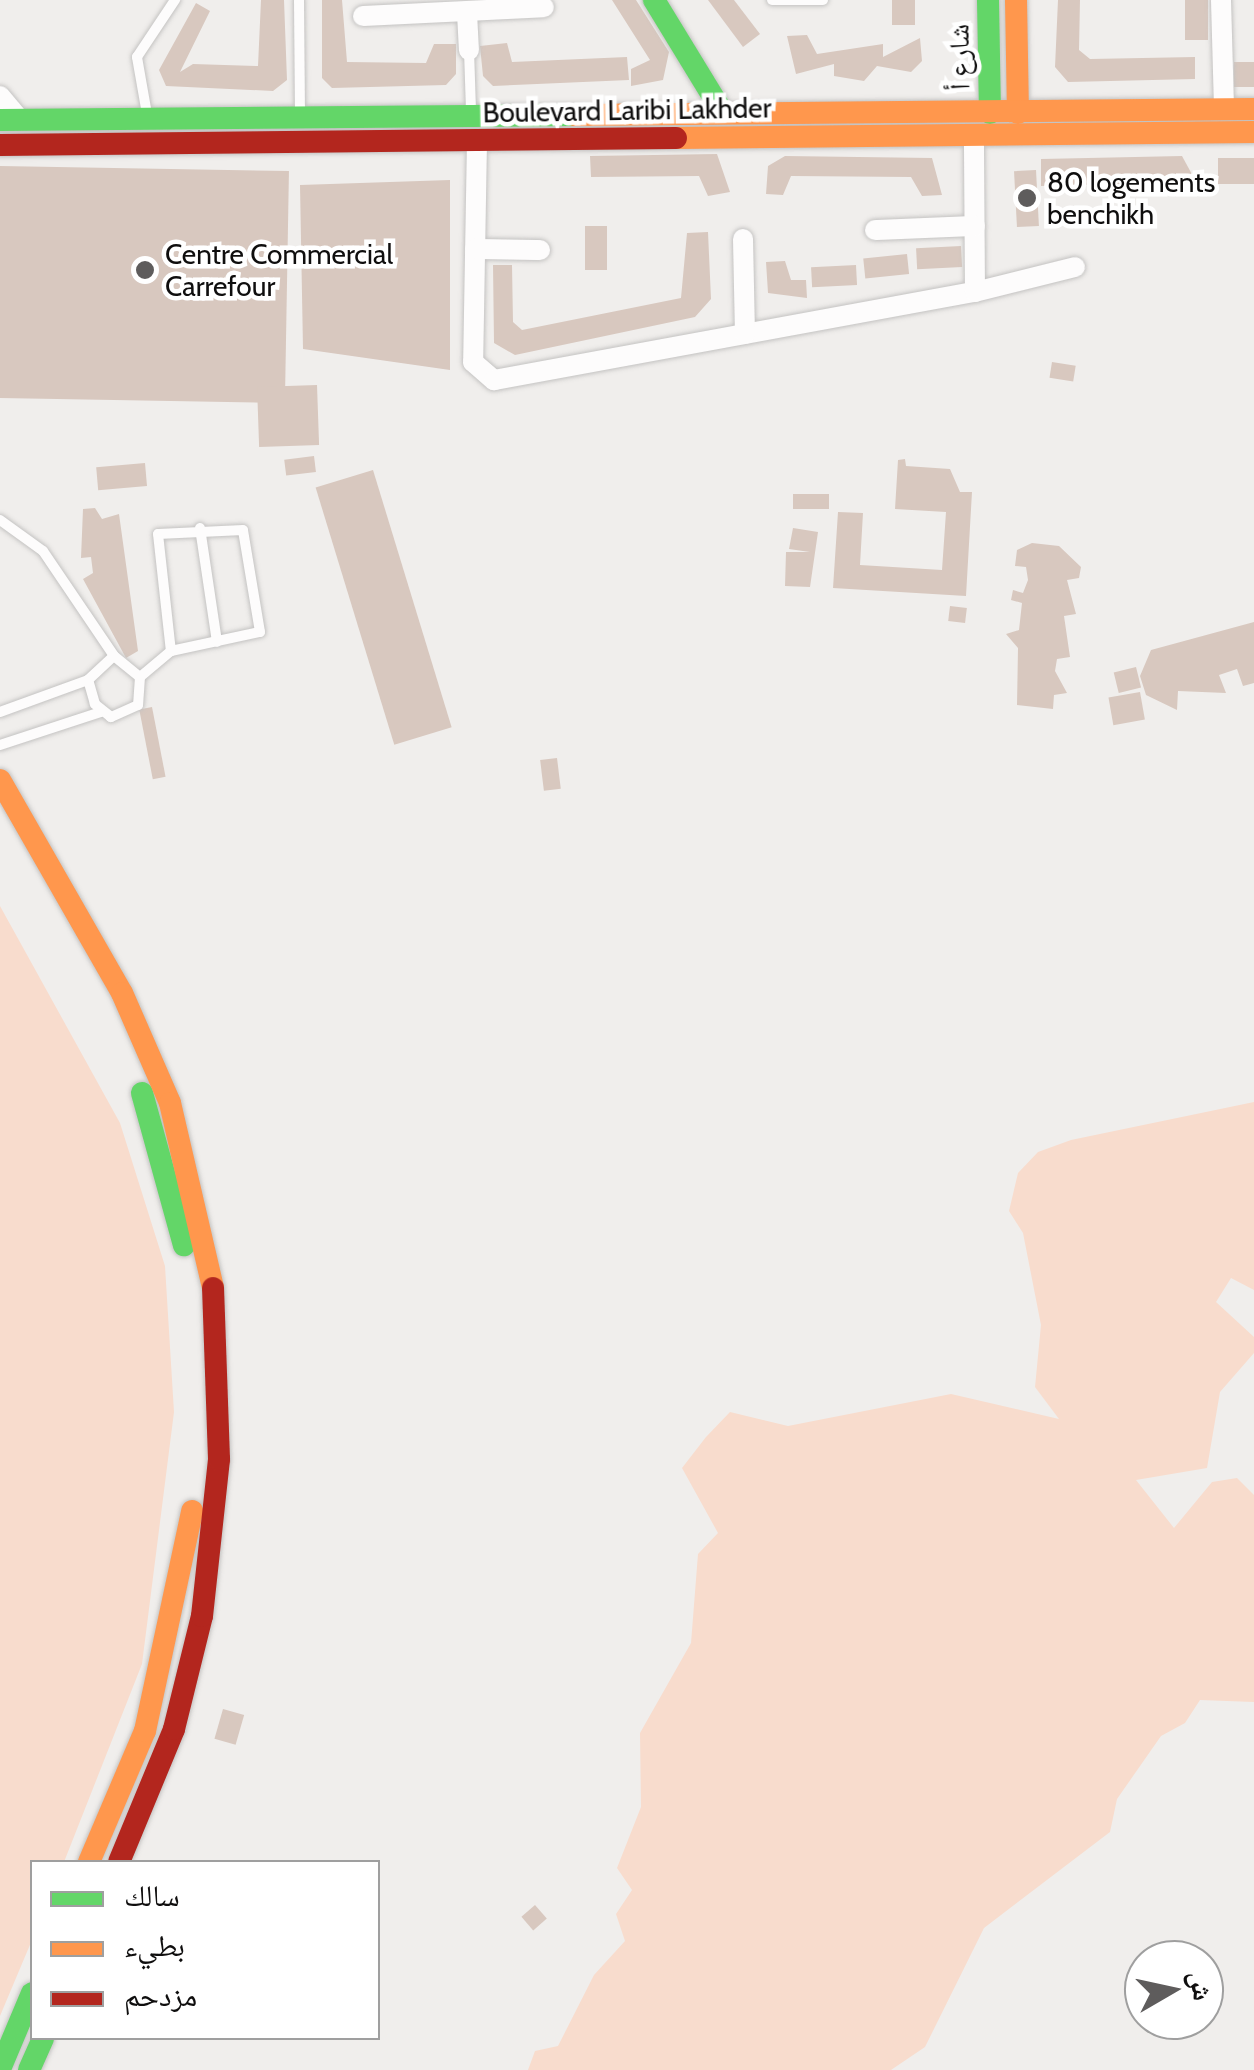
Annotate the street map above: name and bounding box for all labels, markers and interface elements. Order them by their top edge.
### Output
street label: شارع أ [942,24,976,90]
street label: Boulevard Laribi Lakhder [482,91,772,129]
place label: 80 logements benchikh [1047,165,1215,231]
marker: 80 logements benchikh [1016,187,1038,209]
place label: Centre Commercial Carrefour [165,237,393,303]
marker: Centre Commercial Carrefour [134,259,156,281]
legend [30,1860,380,2040]
text: سالك [124,1877,180,1914]
text: بطيء [124,1927,185,1964]
north arrow [1124,1940,1224,2040]
text: ش [1183,1968,1221,2003]
text: مزدحم [124,1977,197,2014]

